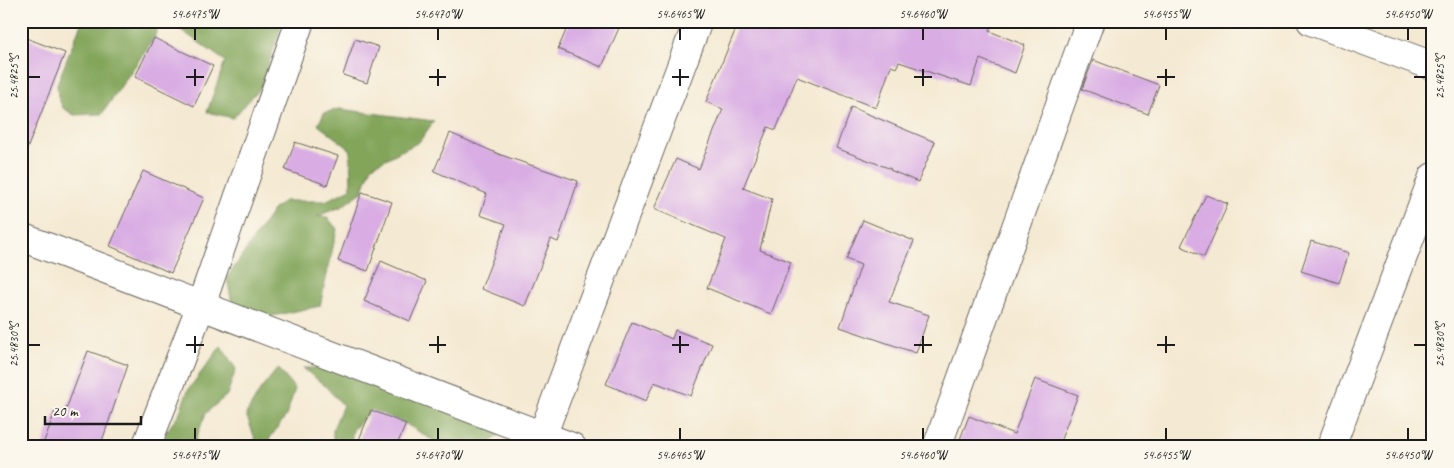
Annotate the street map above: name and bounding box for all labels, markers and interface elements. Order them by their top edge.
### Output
text: 54.6475°W [172,6,221,22]
text: 54.6470°W [415,6,464,22]
text: 54.6465°W [657,6,706,22]
text: 54.6460°W [900,6,949,22]
text: 54.6455°W [1143,6,1192,22]
text: 54.6450°W [1385,6,1434,22]
text: 25.4825°S [6,53,22,99]
text: 25.4825°S [1432,53,1448,99]
text: 25.4830°S [6,321,22,367]
text: 25.4830°S [1432,321,1448,367]
scale bar [45,393,141,425]
text: 20 m [52,402,79,421]
text: 54.6475°W [172,447,221,463]
text: 54.6470°W [415,447,464,463]
text: 54.6465°W [657,447,706,463]
text: 54.6460°W [900,447,949,463]
text: 54.6455°W [1143,447,1192,463]
text: 54.6450°W [1385,447,1434,463]

